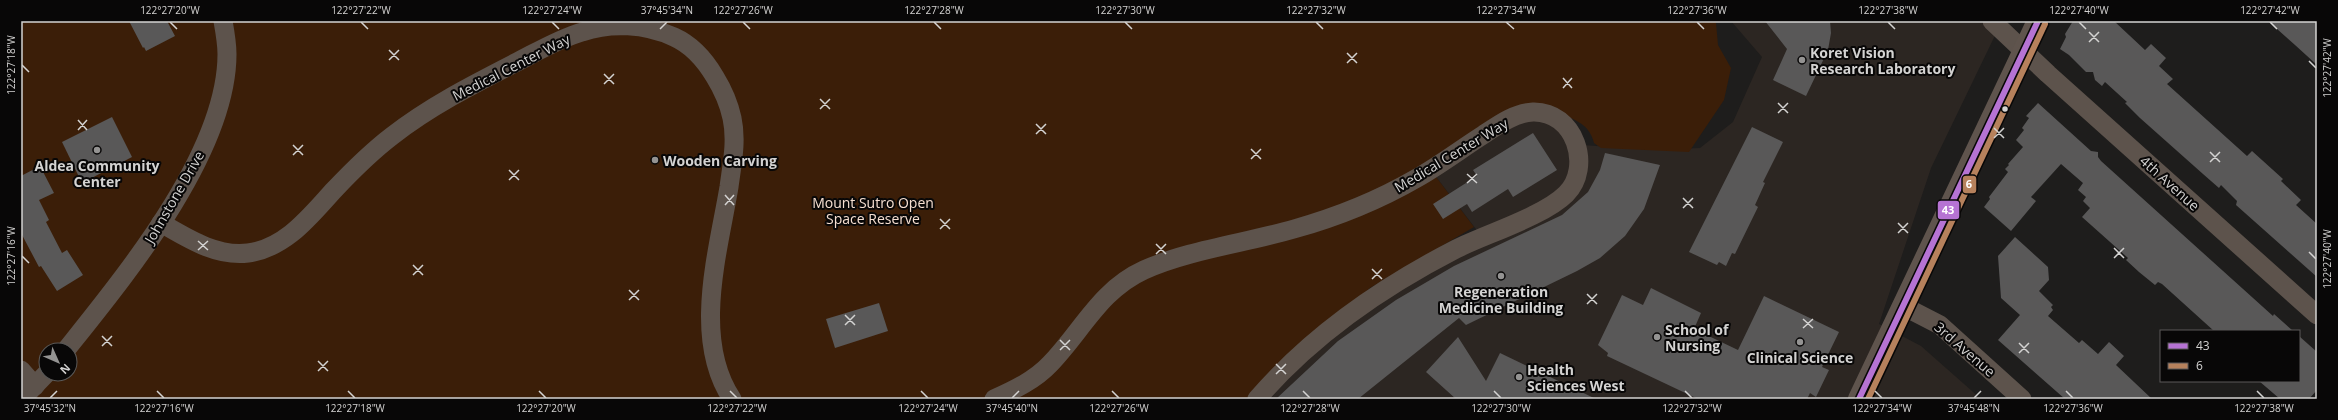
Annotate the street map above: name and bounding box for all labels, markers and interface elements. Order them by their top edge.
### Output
text: 122°27'20"W [140,3,201,17]
text: 122°27'22"W [331,3,392,17]
text: 122°27'24"W [522,3,583,17]
text: 37°45'34"N [641,3,693,17]
text: 122°27'26"W [713,3,774,17]
text: 122°27'28"W [904,3,965,17]
text: 122°27'30"W [1095,3,1156,17]
text: 122°27'32"W [1286,3,1347,17]
text: 122°27'34"W [1476,3,1537,17]
text: 122°27'36"W [1667,3,1728,17]
text: 122°27'38"W [1858,3,1919,17]
text: 122°27'40"W [2049,3,2110,17]
text: 122°27'42"W [2240,3,2301,17]
street label: Medical Center Way [449,29,574,105]
text: 122°27'18"W [4,34,18,95]
text: 122°27'42"W [2320,37,2334,98]
place label: Koret Vision Research Laboratory [1810,43,1955,78]
marker: Koret Vision Research Laboratory [1797,55,1807,65]
unlabelled marker [2000,104,2010,114]
street label: Medical Center Way [1391,113,1512,196]
marker: Aldea Community Center [92,145,102,155]
street label: Johnstone Drive [139,147,208,248]
place label: Wooden Carving [663,151,777,170]
street label: 4th Avenue [2136,151,2204,215]
marker: Wooden Carving [650,155,660,165]
place label: Aldea Community Center [35,156,160,191]
line badge: 6 [1962,175,1977,194]
text: 6 [1966,176,1972,191]
park label: Mount Sutro Open Space Reserve [812,193,934,228]
line badge: 43 [1937,200,1960,220]
text: 43 [1942,202,1954,217]
text: 122°27'16"W [4,225,18,286]
text: 122°27'40"W [2320,228,2334,289]
marker: Regeneration Medicine Building [1496,271,1506,281]
place label: Regeneration Medicine Building [1439,282,1563,317]
street label: 3rd Avenue [1931,317,2000,381]
place label: School of Nursing [1665,320,1730,355]
legend [2160,330,2300,382]
marker: School of Nursing [1652,332,1662,342]
marker: Clinical Science [1795,337,1805,347]
text: 43 [2196,337,2210,354]
north arrow [38,342,78,382]
place label: Clinical Science [1747,348,1853,367]
text: 6 [2196,357,2203,374]
place label: Health Sciences West [1527,360,1625,395]
text: N [57,361,74,378]
marker: Health Sciences West [1514,372,1524,382]
text: 37°45'32"N [24,401,76,415]
text: 122°27'16"W [134,401,195,415]
text: 122°27'18"W [325,401,386,415]
text: 122°27'20"W [516,401,577,415]
text: 122°27'22"W [707,401,768,415]
text: 122°27'24"W [898,401,959,415]
text: 37°45'40"N [986,401,1038,415]
text: 122°27'26"W [1089,401,1150,415]
text: 122°27'28"W [1280,401,1341,415]
text: 122°27'30"W [1471,401,1532,415]
text: 122°27'32"W [1662,401,1723,415]
text: 122°27'34"W [1852,401,1913,415]
text: 37°45'48"N [1948,401,2000,415]
text: 122°27'36"W [2043,401,2104,415]
text: 122°27'38"W [2234,401,2295,415]

